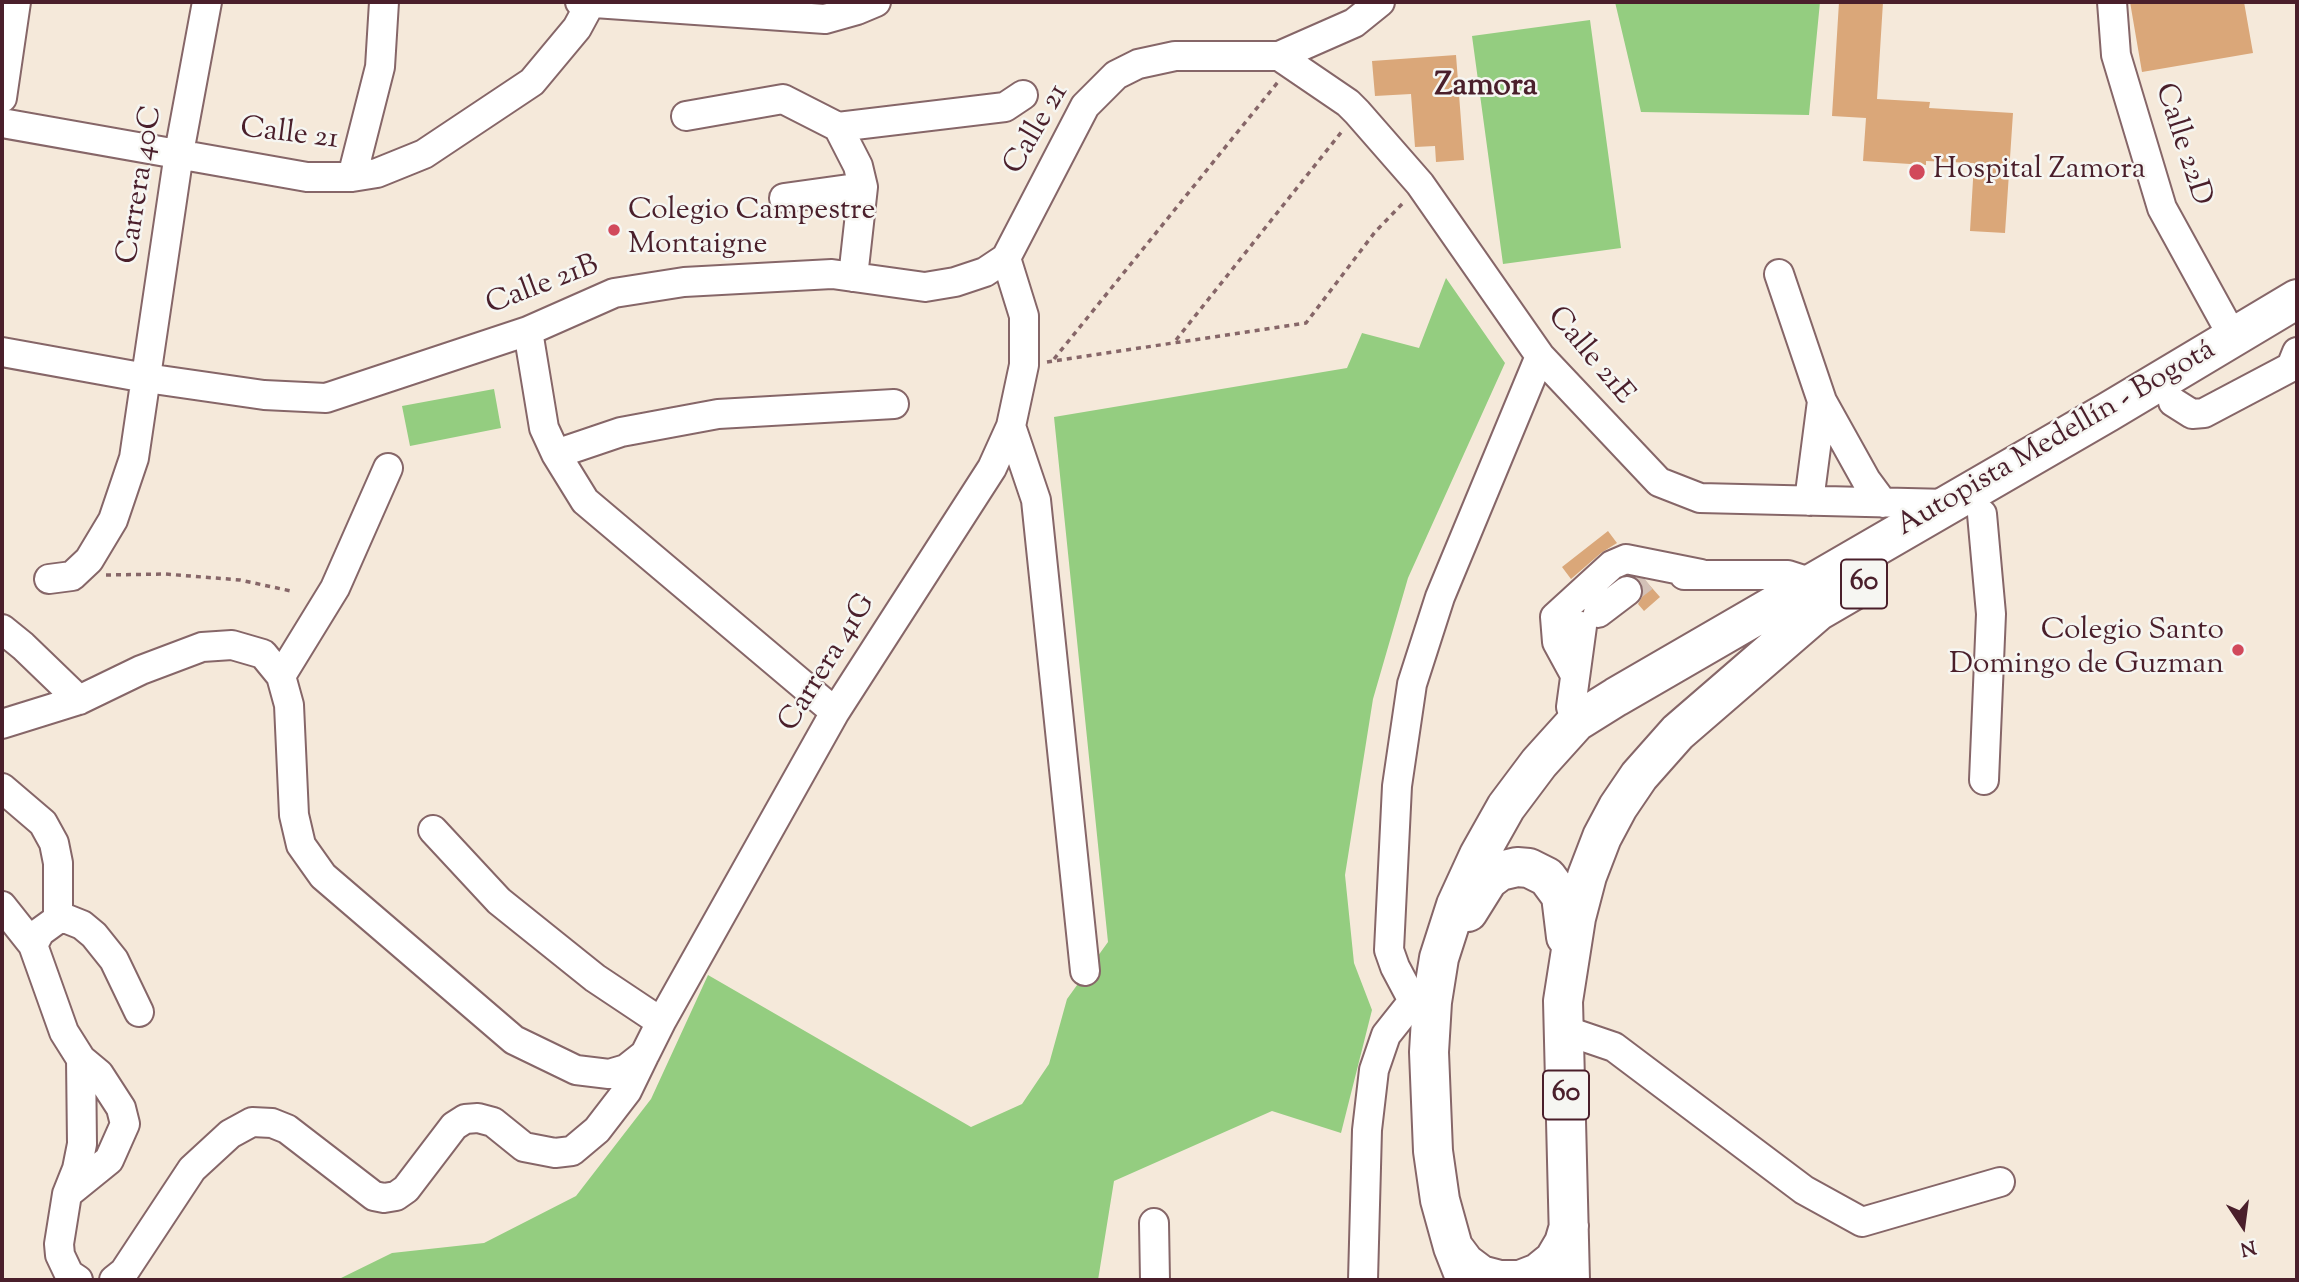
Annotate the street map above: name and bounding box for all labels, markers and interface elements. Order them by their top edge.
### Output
district label: Zamora [1434,70,1538,108]
street label: Calle 21 [998,78,1078,182]
street label: Calle 22D [2144,79,2218,211]
street label: Carrera 40C [112,103,172,267]
street label: Calle 21 [238,112,340,160]
place label: Hospital Zamora [1933,154,2146,190]
marker: Hospital Zamora [1907,162,1927,182]
place label: Colegio Campestre Montaigne [628,195,875,265]
marker: Colegio Campestre Montaigne [606,222,622,238]
street label: Calle 21B [482,249,604,325]
street label: Calle 21E [1538,301,1640,413]
street label: Autopista Medellín - Bogotá [1891,334,2223,546]
road number: 60 [1841,560,1887,608]
street label: Carrera 41G [773,589,885,739]
place label: Colegio Santo Domingo de Guzman [1949,615,2224,686]
marker: Colegio Santo Domingo de Guzman [2230,642,2246,658]
road number: 60 [1543,1070,1589,1120]
north arrow [2208,1191,2278,1261]
text: N [2237,1232,2258,1262]

